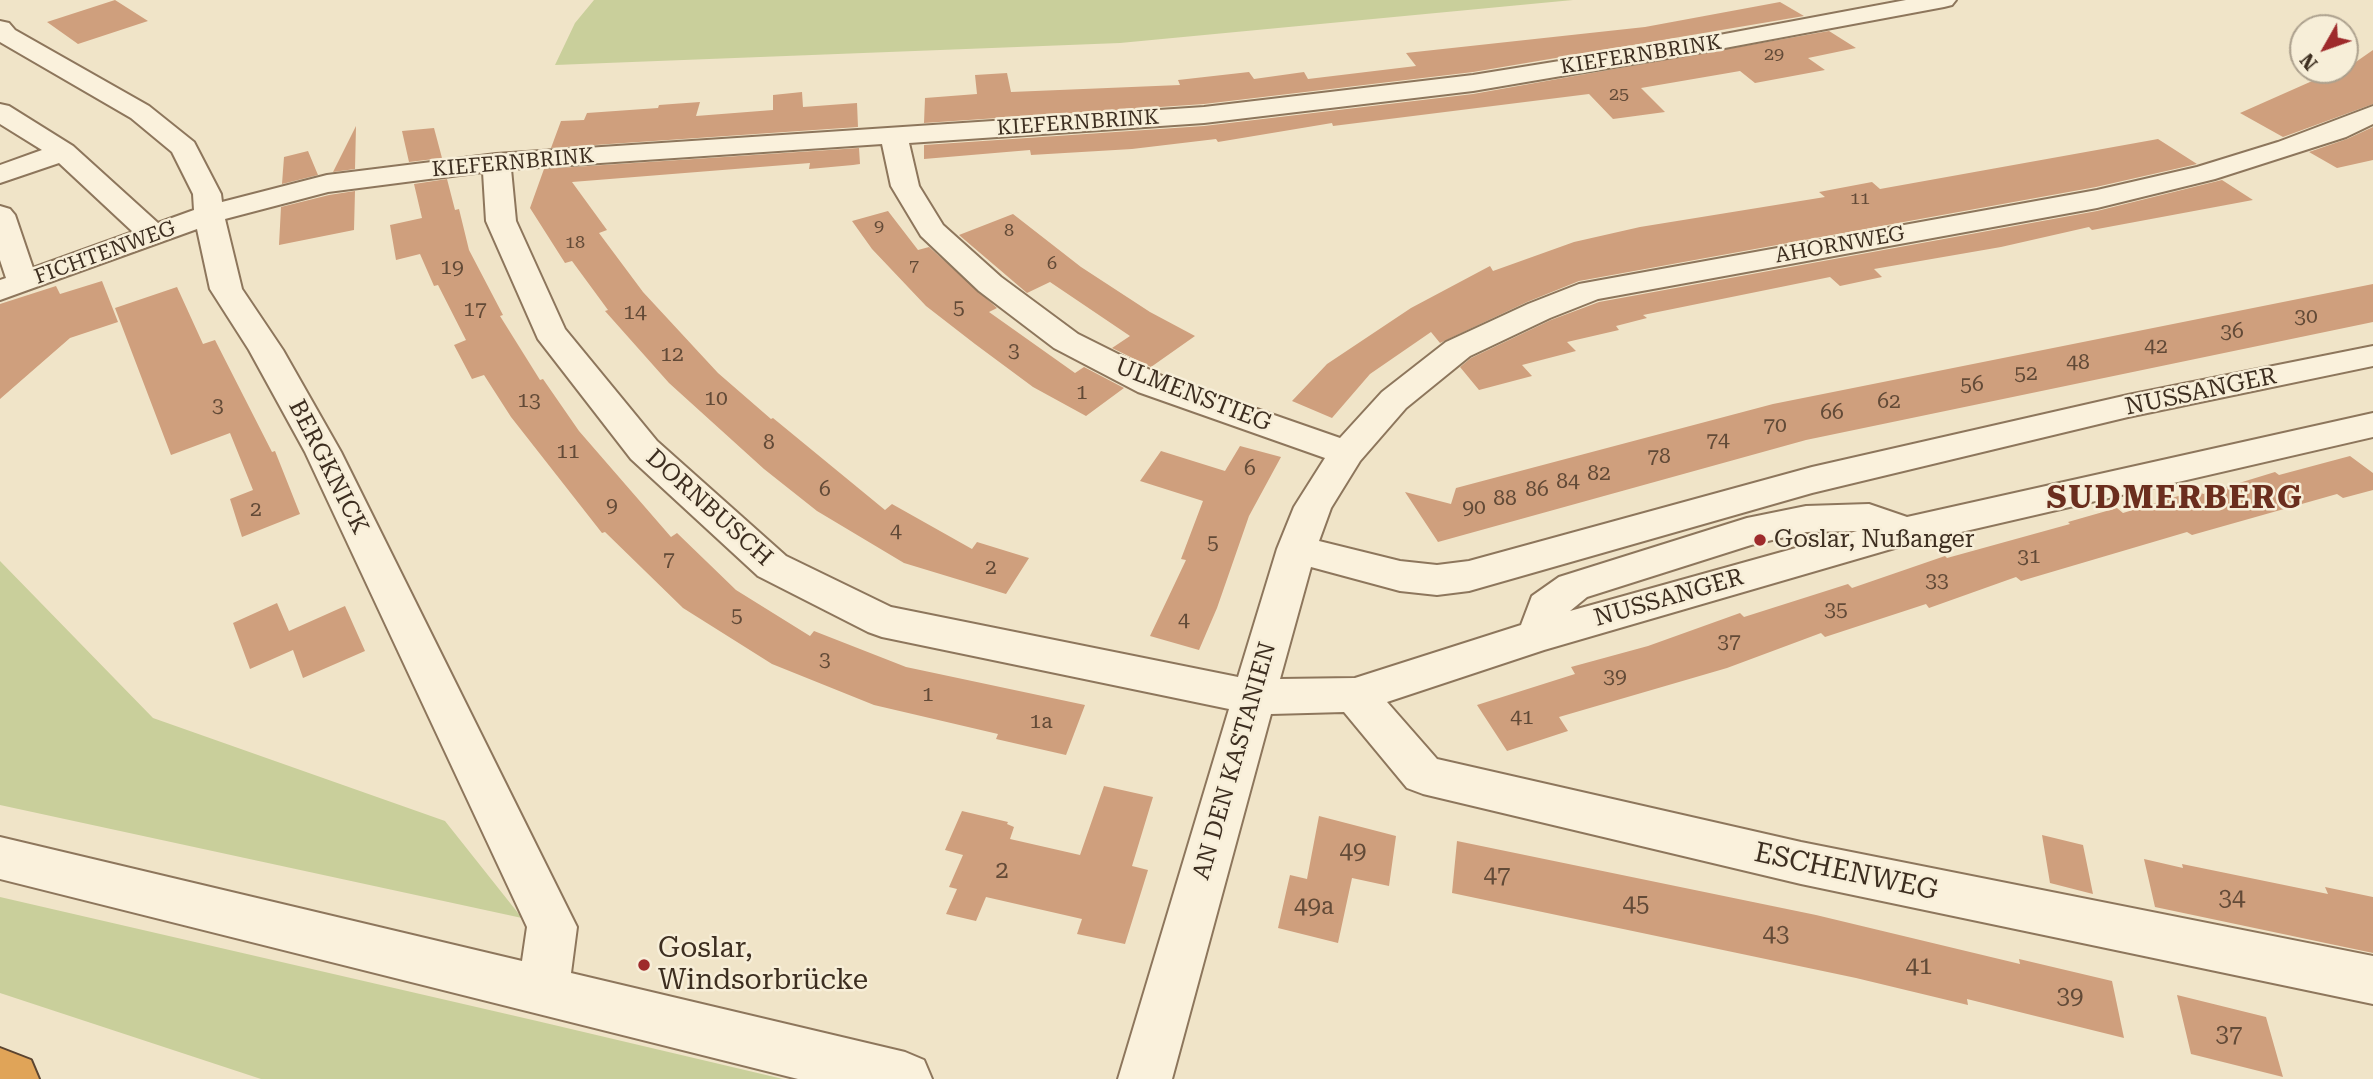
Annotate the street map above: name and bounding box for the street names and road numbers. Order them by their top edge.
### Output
street label: KIEFERNBRINK [1559,30,1723,80]
street label: KIEFERNBRINK [996,105,1160,141]
street label: KIEFERNBRINK [431,143,595,183]
street label: FICHTENWEG [31,216,179,290]
street label: AHORNWEG [1773,221,1907,269]
street label: ULMENSTIEG [1111,352,1275,438]
street label: NUSSANGER [2123,362,2279,422]
street label: BERGKNICK [282,395,374,539]
street label: DORNBUSCH [640,444,778,572]
street label: NUSSANGER [1591,563,1747,633]
street label: AN DEN KASTANIEN [1187,639,1283,883]
street label: ESCHENWEG [1751,836,1941,908]

